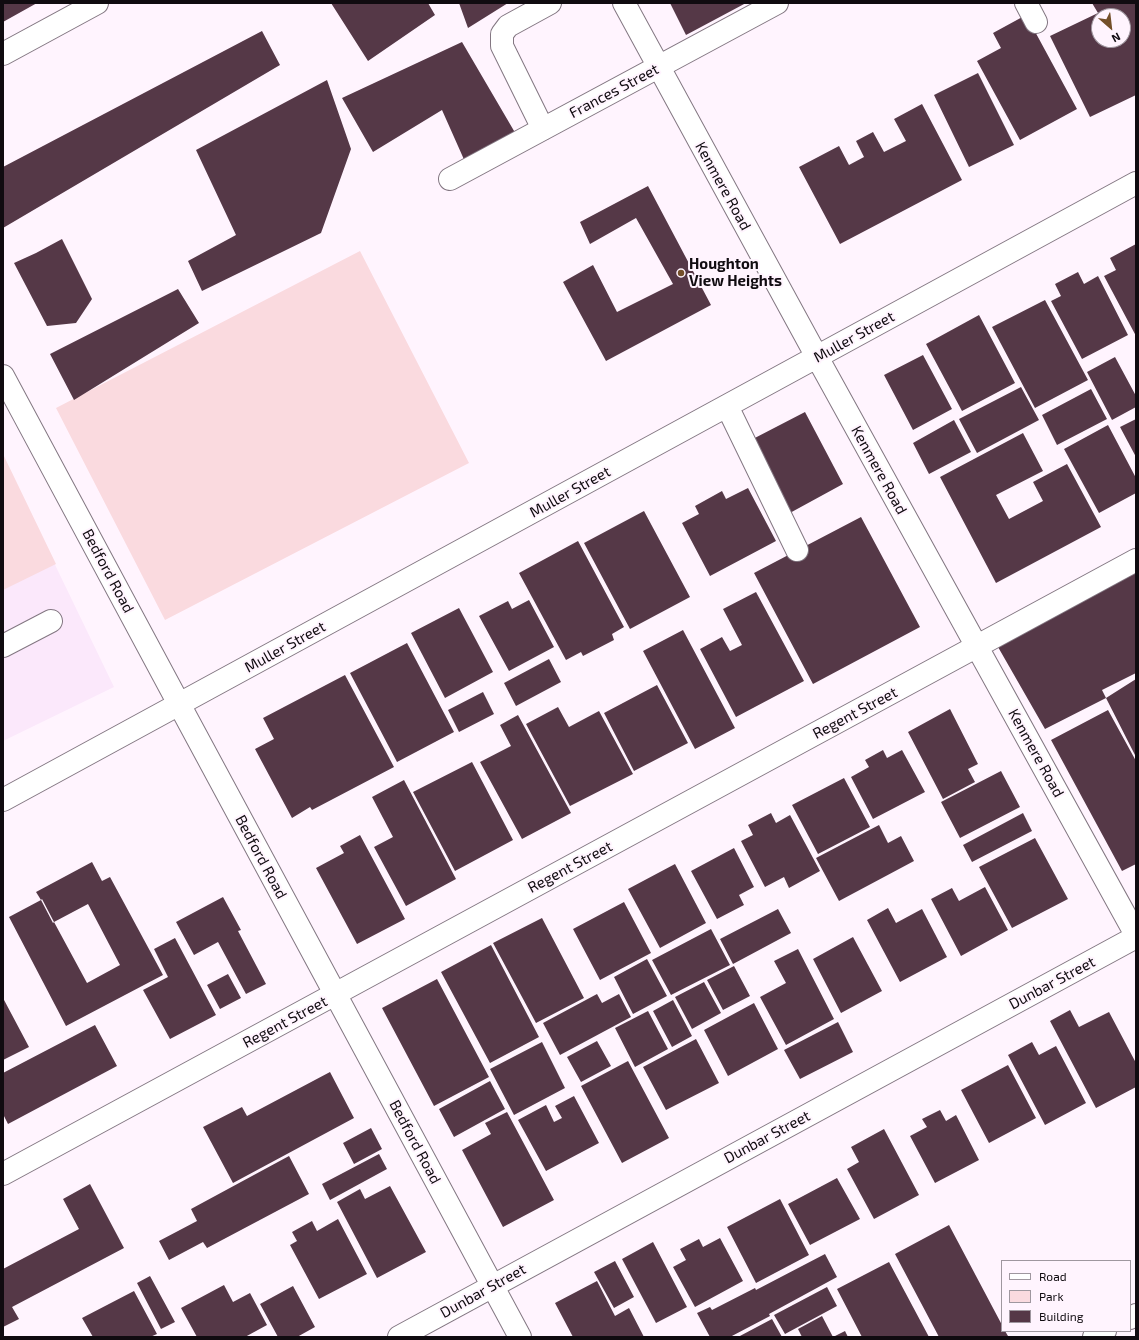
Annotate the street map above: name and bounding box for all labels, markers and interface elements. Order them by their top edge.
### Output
north arrow [1091,8,1131,48]
text: N [1110,31,1123,46]
street label: Frances Street [566,60,662,122]
street label: Kenmere Road [691,139,755,233]
place label: Houghton View Heights [689,255,782,290]
marker: Houghton View Heights [676,268,686,278]
street label: Muller Street [810,307,898,367]
street label: Kenmere Road [847,423,911,517]
street label: Muller Street [526,462,614,522]
street label: Bedford Road [78,526,138,616]
street label: Muller Street [241,617,329,677]
street label: Regent Street [810,683,900,743]
street label: Kenmere Road [1004,706,1068,800]
street label: Bedford Road [231,812,291,902]
street label: Regent Street [525,837,615,897]
street label: Dunbar Street [1006,953,1098,1013]
street label: Regent Street [240,992,330,1052]
street label: Bedford Road [385,1097,445,1187]
street label: Dunbar Street [721,1107,813,1167]
street label: Dunbar Street [437,1260,529,1322]
legend [1001,1260,1131,1332]
text: Road [1039,1269,1067,1283]
text: Park [1039,1289,1064,1303]
text: Building [1039,1309,1083,1323]

